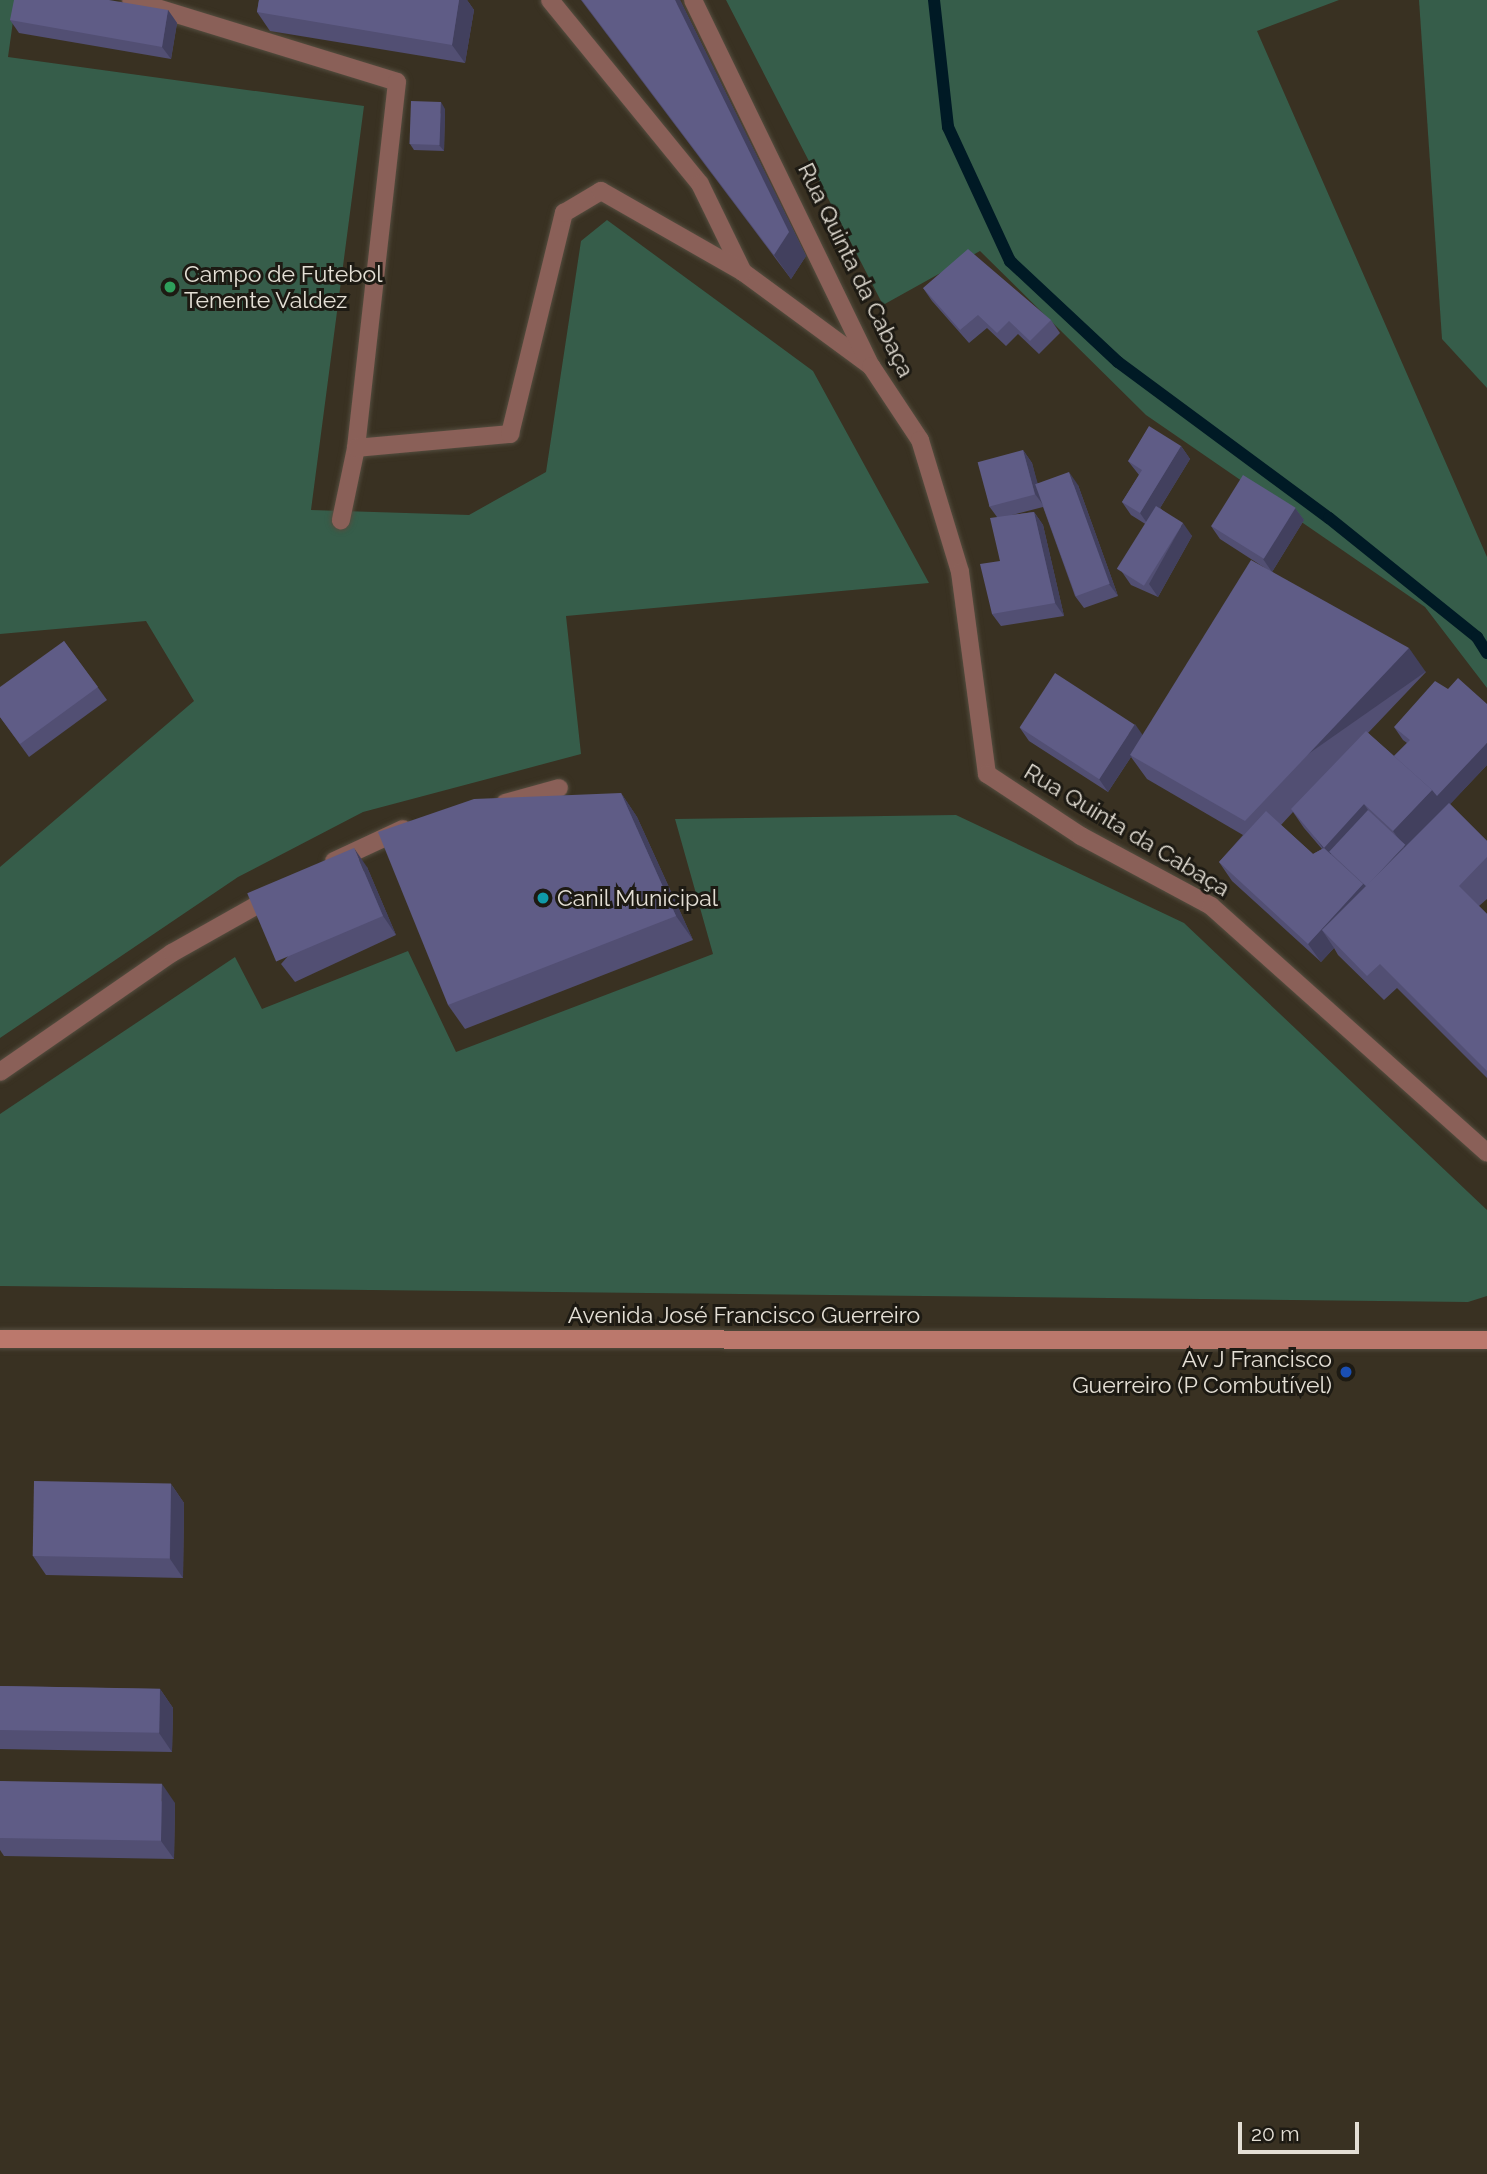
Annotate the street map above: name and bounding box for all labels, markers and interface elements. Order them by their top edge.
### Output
street label: Rua Quinta da Cabaça [792,158,920,382]
place label: Campo de Futebol Tenente Valdez [184,260,382,314]
marker: Campo de Futebol Tenente Valdez [162,279,178,295]
street label: Rua Quinta da Cabaça [1019,758,1235,902]
place label: Canil Municipal [557,884,719,912]
marker: Canil Municipal [535,890,551,906]
street label: Avenida José Francisco Guerreiro [567,1301,921,1329]
place label: Av J Francisco Guerreiro (P Combutível) [1072,1345,1332,1399]
marker: Av J Francisco Guerreiro (P Combutível) [1338,1364,1354,1380]
scale bar [1242,2108,1363,2152]
text: 20 m [1251,2121,1299,2146]

